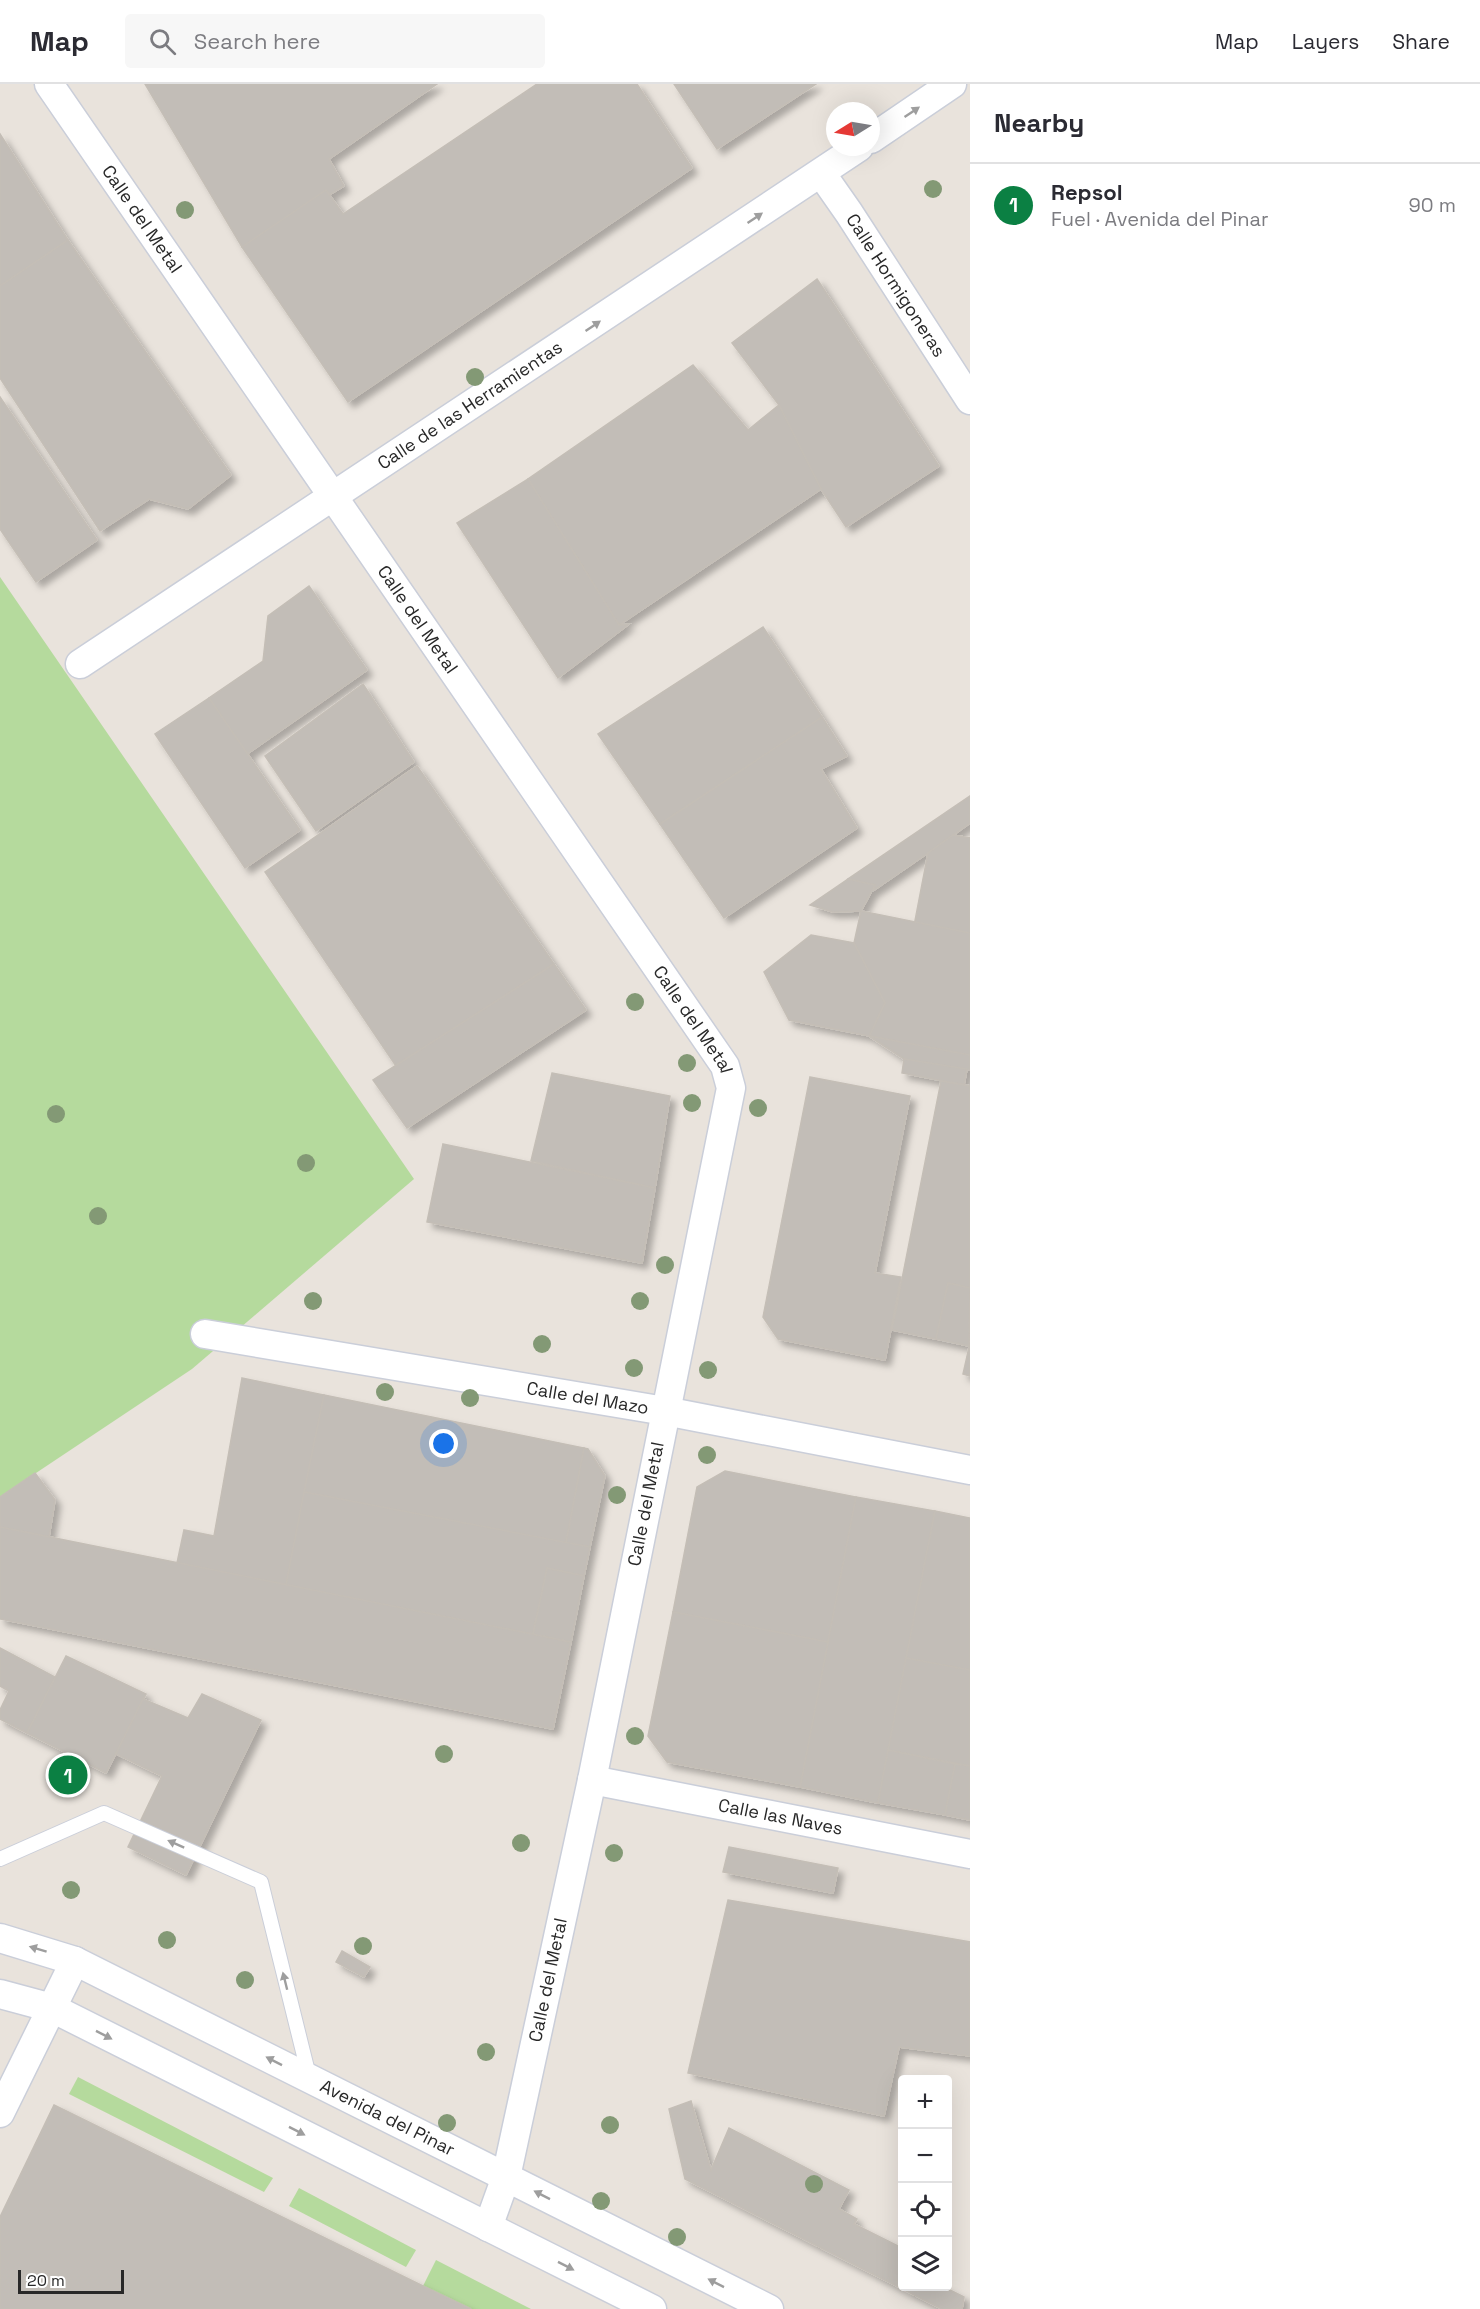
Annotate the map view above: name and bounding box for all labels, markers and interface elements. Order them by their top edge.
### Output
search box [125,14,545,68]
text: Map [30,23,89,59]
icon: search [146,25,179,58]
text: Search here [194,27,321,55]
text: Map [1215,28,1259,55]
text: Layers [1292,28,1359,55]
text: Share [1392,28,1450,55]
north arrow [826,102,880,156]
one-way arrow [903,106,920,117]
text: Nearby [994,106,1084,140]
street label: Calle del Metal [97,160,188,277]
text: Repsol [1051,178,1122,206]
text: 1 [1009,192,1018,218]
text: 90 m [1409,192,1456,218]
text: Fuel · Avenida del Pinar [1051,206,1269,232]
street label: Calle Hormigoneras [841,209,951,361]
one-way arrow [747,212,763,223]
one-way arrow [584,320,601,331]
street label: Calle de las Herramientas [373,335,567,474]
street label: Calle del Metal [373,561,463,678]
street label: Calle del Metal [648,961,738,1076]
street label: Calle del Mazo [525,1376,651,1419]
your location [429,1429,458,1458]
street label: Calle del Metal [622,1440,669,1568]
pin: 1 [48,1752,88,1798]
street label: Calle las Naves [716,1793,845,1840]
one-way arrow [167,1840,184,1849]
street label: Calle del Metal [523,1916,572,2044]
one-way arrow [29,1944,47,1953]
one-way arrow [280,1972,290,1990]
one-way arrow [96,2030,113,2039]
one-way arrow [265,2056,283,2066]
street label: Avenida del Pinar [316,2074,459,2161]
map controls [898,2075,952,2291]
button: + [898,2075,952,2129]
one-way arrow [289,2127,306,2136]
button: − [898,2129,952,2183]
button: locate [898,2183,952,2237]
one-way arrow [533,2191,551,2201]
button: layers [898,2237,952,2291]
one-way arrow [557,2261,574,2270]
scale bar [18,2267,124,2294]
text: 20 m [27,2270,65,2291]
one-way arrow [708,2278,725,2287]

